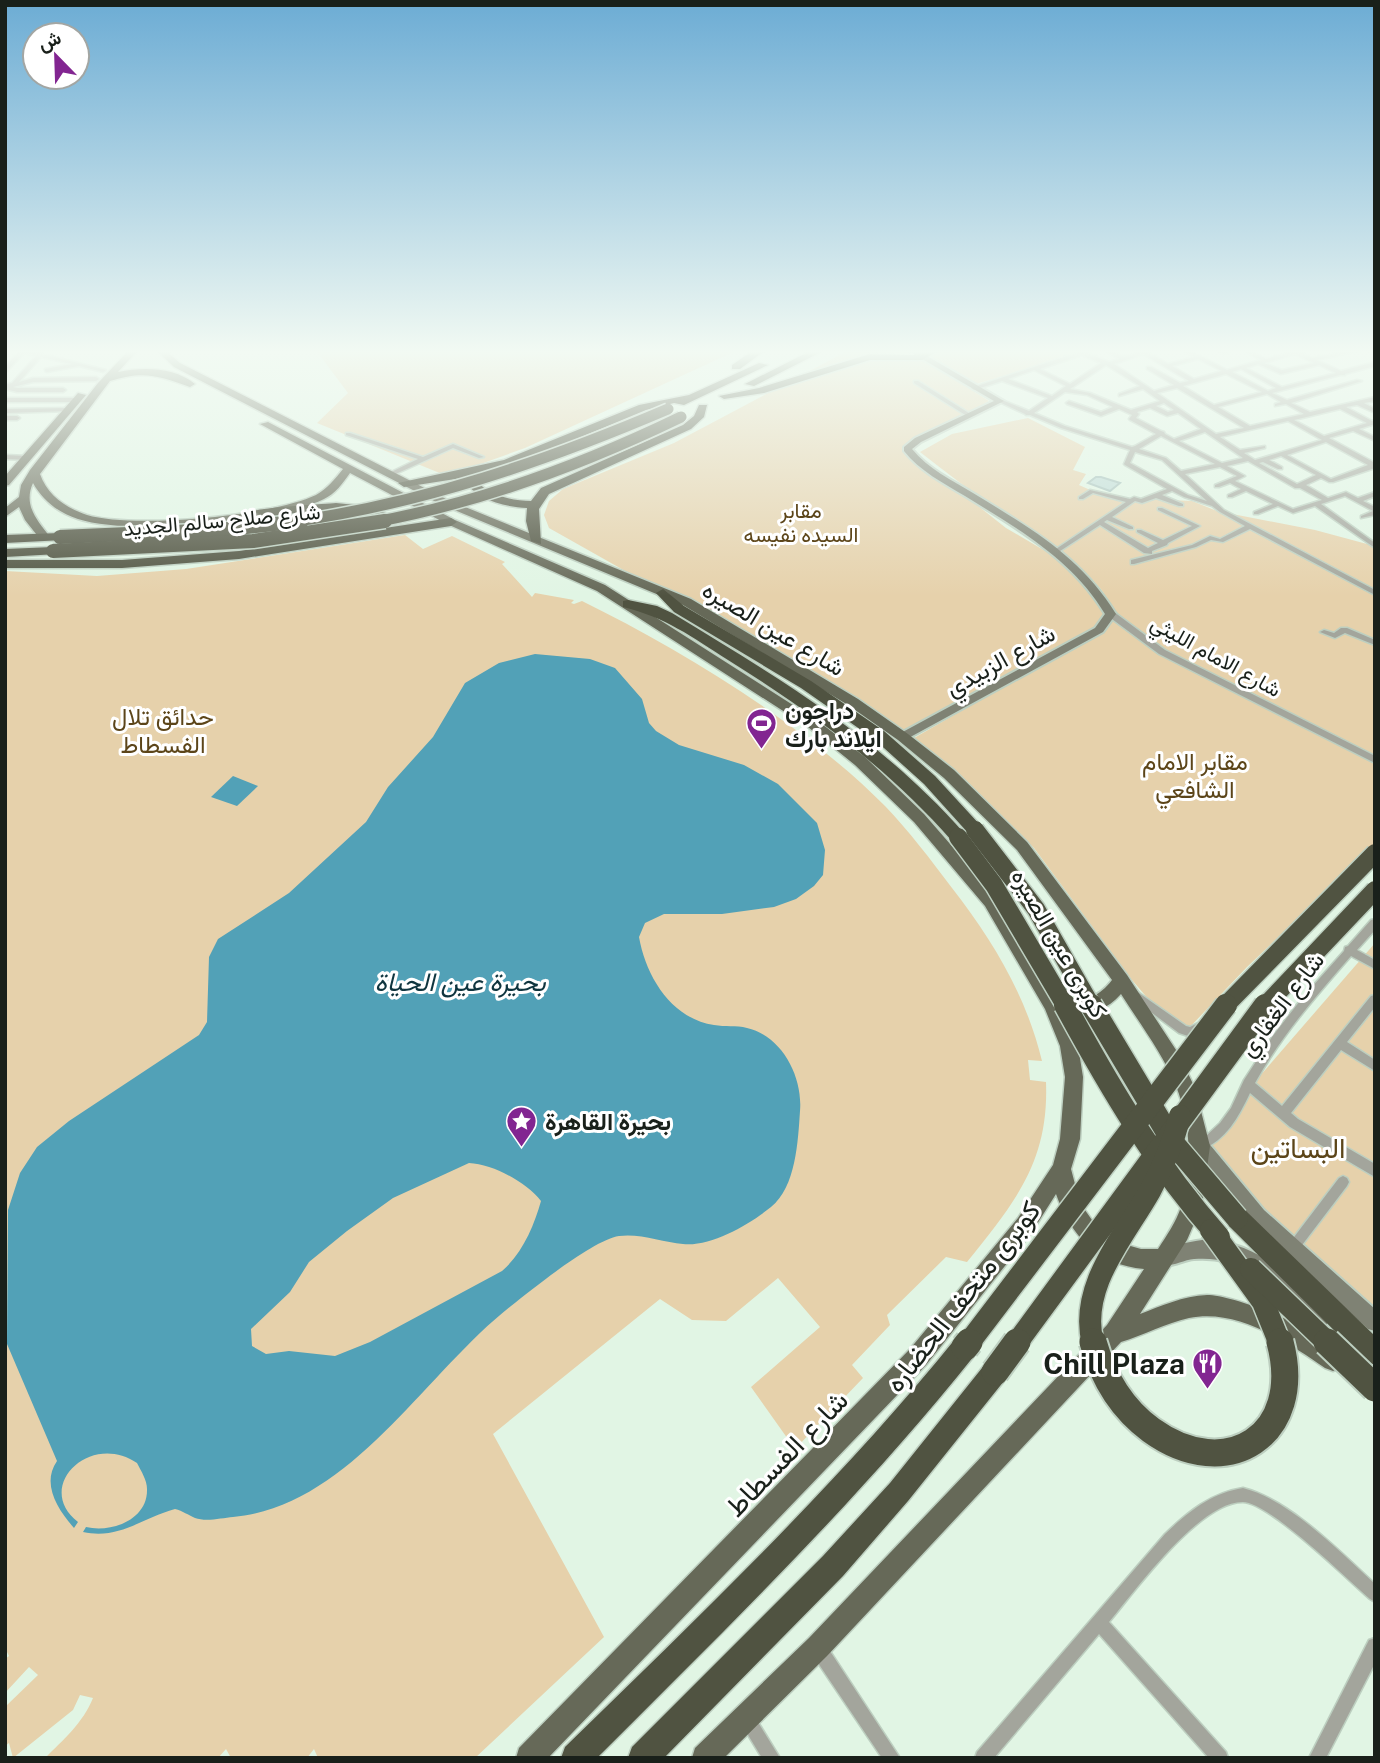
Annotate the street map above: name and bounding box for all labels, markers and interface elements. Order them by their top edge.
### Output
north arrow [21,21,91,91]
text: ش [35,26,65,56]
park label: مقابر السيده نفيسه [744,498,859,547]
street label: شارع صلاح سالم الجديد [123,499,322,543]
street label: شارع عين الصيره [696,575,850,684]
street label: شارع الامام الليثي [1144,610,1285,706]
street label: شارع الزبيدي [940,618,1063,707]
place label: دراجون ايلاند بارك [785,696,882,754]
park label: حدائق تلال الفسطاط [112,702,214,758]
sports icon: دراجون ايلاند بارك [745,707,779,751]
park label: مقابر الامام الشافعي [1142,747,1248,809]
street label: كوبرى عين الصيره [1004,864,1114,1023]
street label: شارع الغفاري [1233,946,1334,1065]
water label: بحيرة عين الحياة [375,966,547,998]
place icon: بحيرة القاهرة [505,1104,539,1148]
place label: بحيرة القاهرة [545,1107,671,1137]
park label: البساتين [1250,1131,1346,1165]
street label: كوبرى متحف الحضاره [877,1194,1048,1399]
restaurant icon: Chill Plaza [1191,1346,1225,1390]
place label: Chill Plaza [1043,1347,1185,1380]
street label: شارع الفسطاط [718,1383,856,1525]

